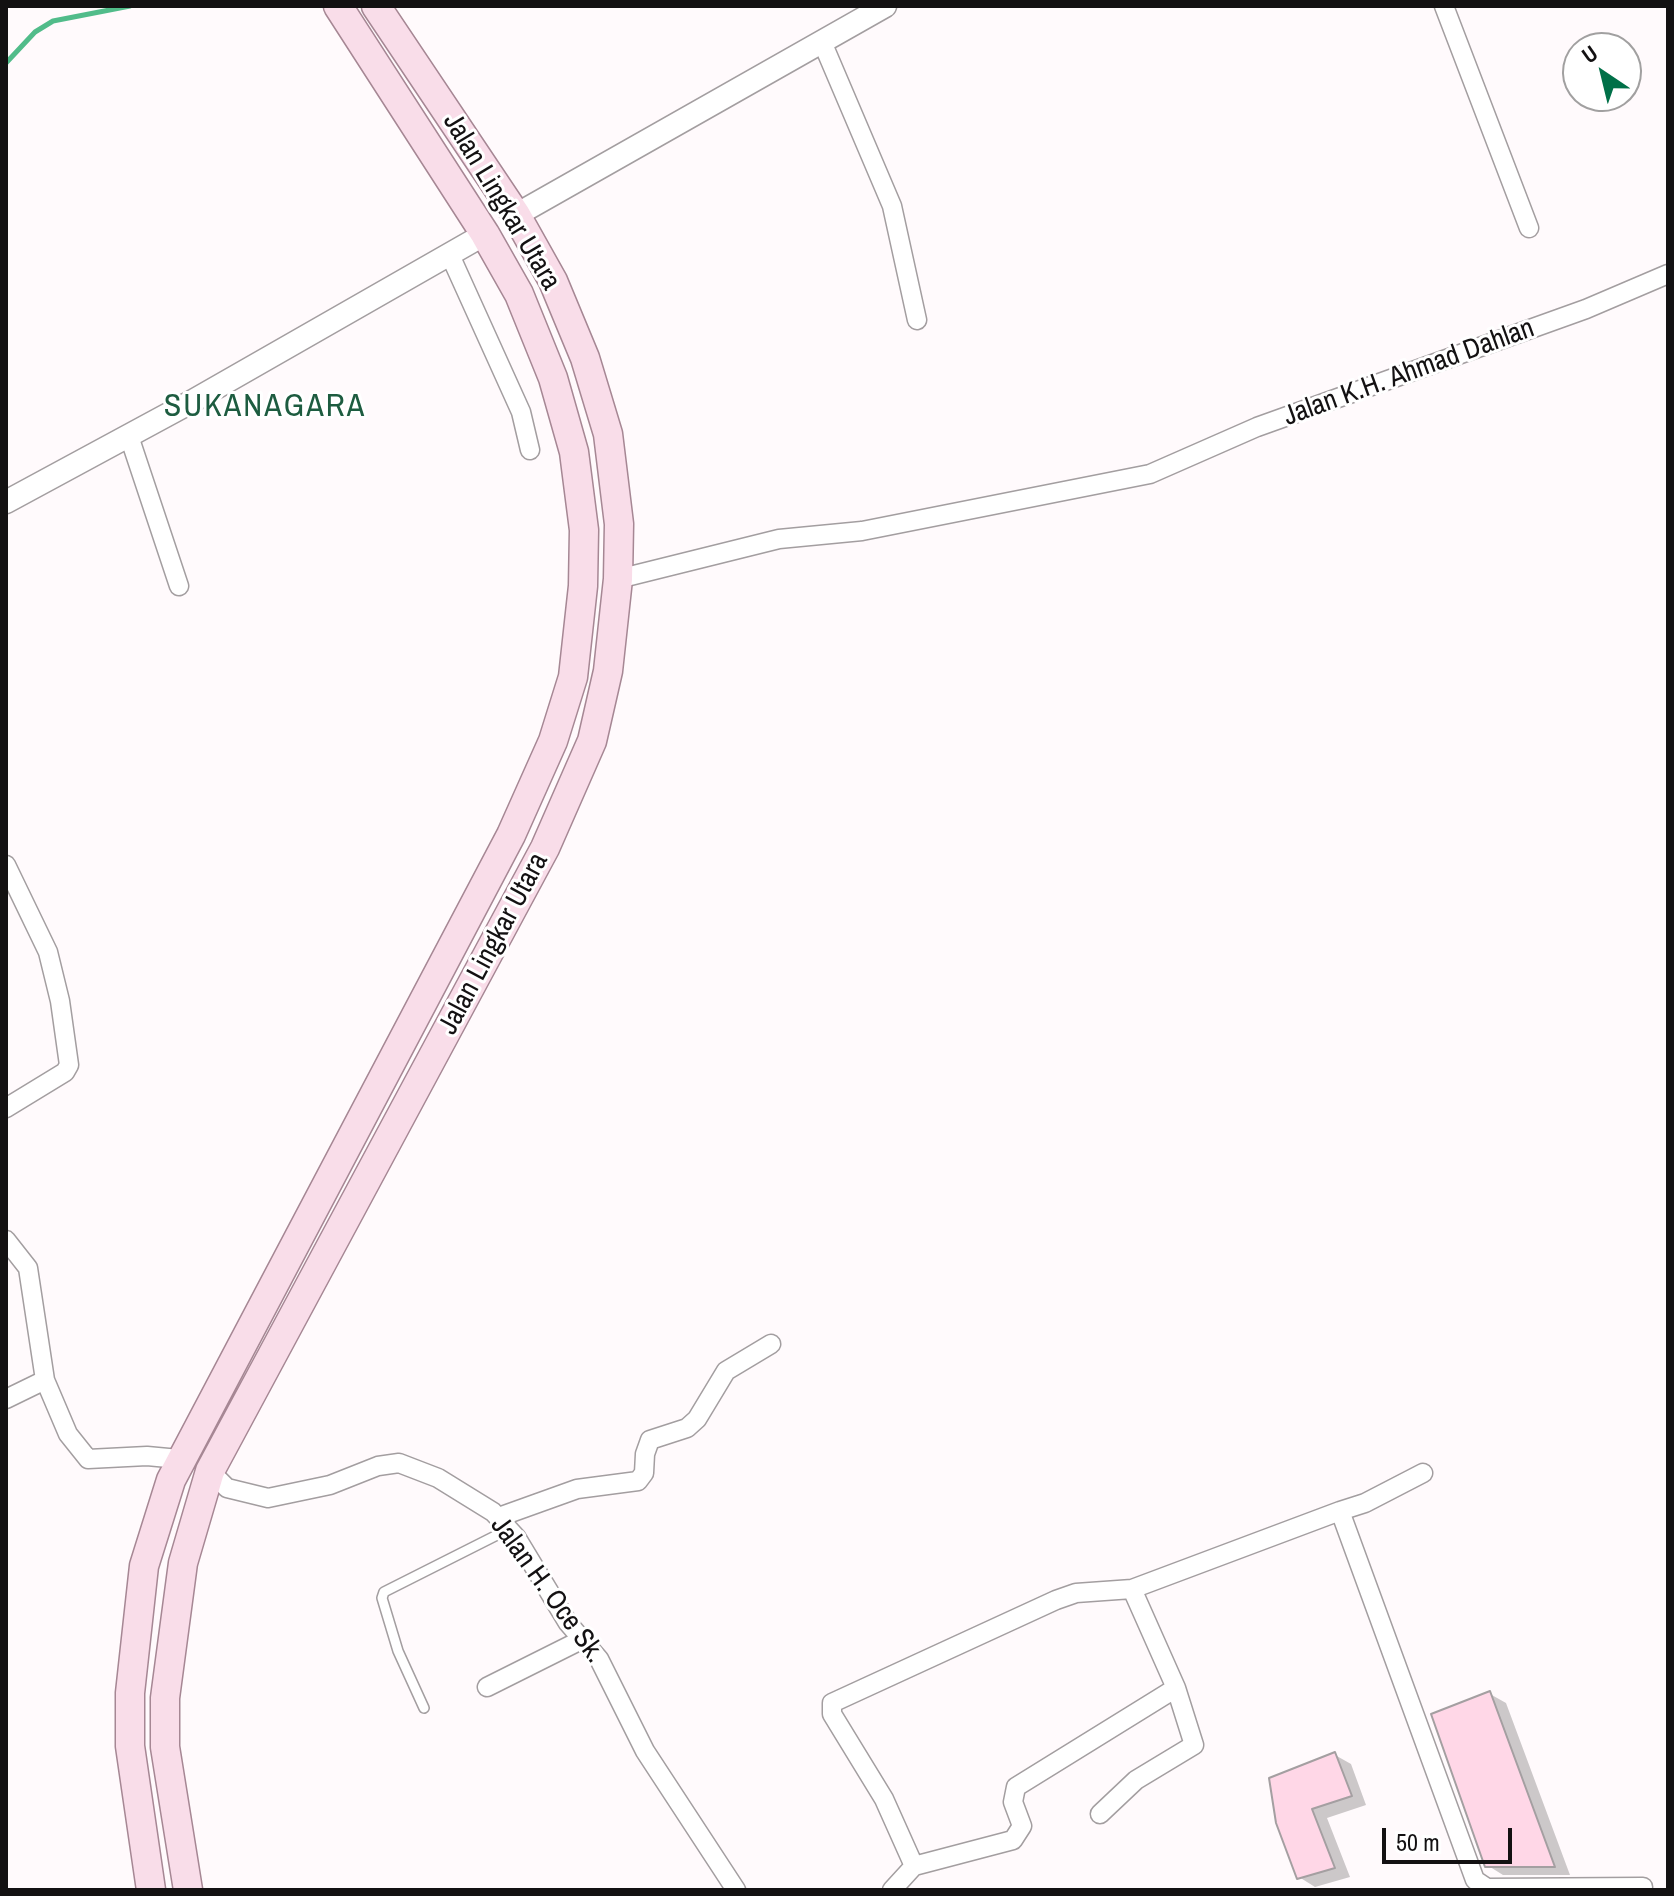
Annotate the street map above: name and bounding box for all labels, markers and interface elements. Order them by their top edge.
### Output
north arrow [1562,32,1642,112]
text: U [1575,38,1603,70]
street label: Jalan Lingkar Utara [435,107,567,297]
street label: Jalan K.H. Ahmad Dahlan [1279,312,1539,434]
district label: SUKANAGARA [164,388,366,426]
street label: Jalan Lingkar Utara [432,848,556,1040]
street label: Jalan H. Oce Sk. [483,1510,611,1670]
scale bar [1386,1812,1516,1862]
text: 50 m [1396,1826,1440,1858]

